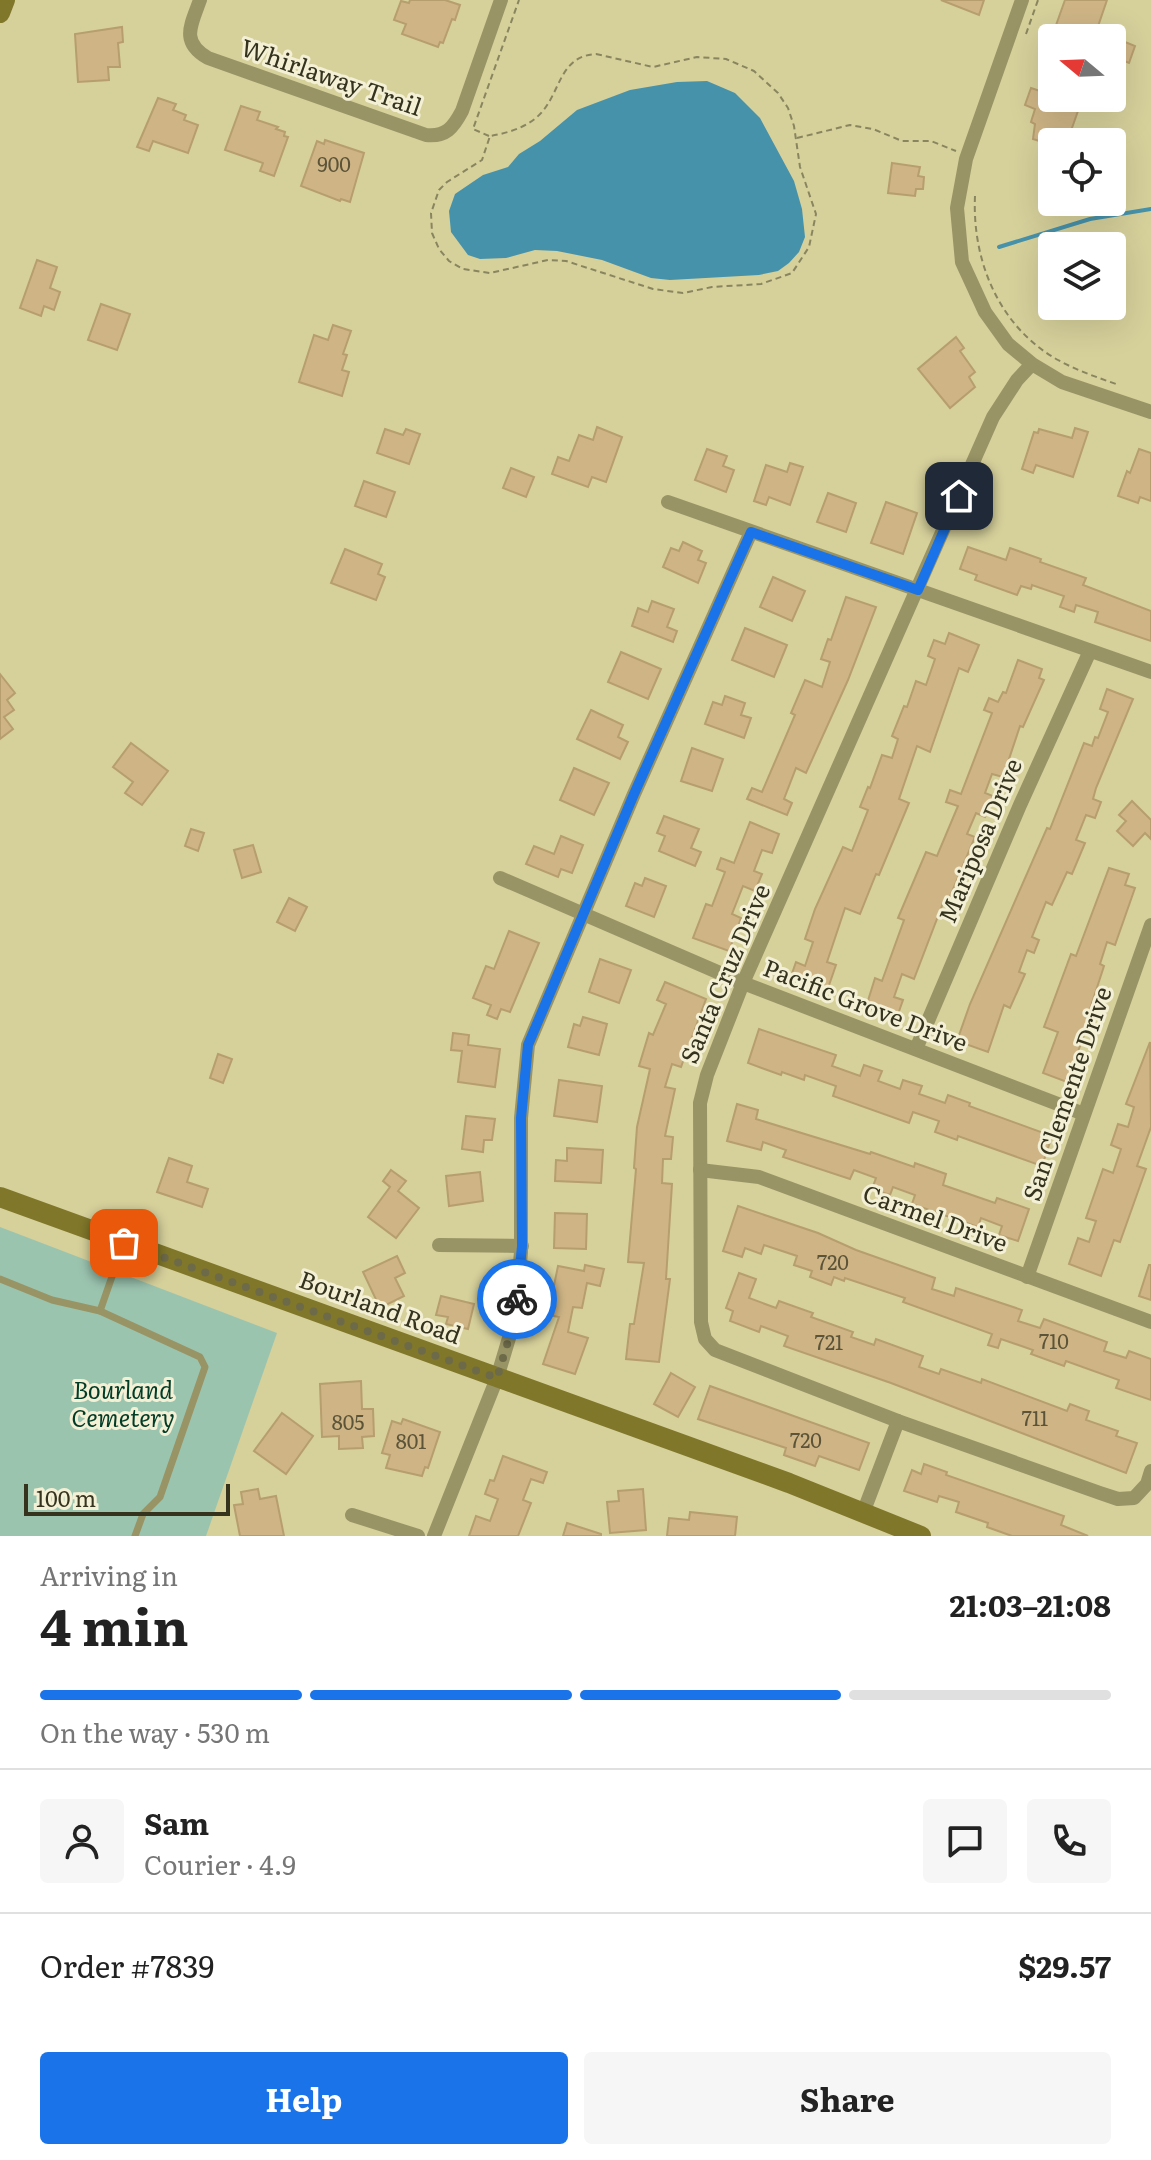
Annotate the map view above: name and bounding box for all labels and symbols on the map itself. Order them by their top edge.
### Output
north arrow [1038,24,1126,112]
street label: Whirlaway Trail [237,28,427,123]
house number: 900 [317,148,351,178]
pin [925,462,993,530]
street label: Mariposa Drive [928,752,1029,928]
street label: Santa Cruz Drive [670,878,777,1068]
street label: Pacific Grove Drive [759,949,973,1059]
street label: San Clemente Drive [1013,981,1119,1205]
street label: Carmel Drive [859,1174,1013,1259]
pin [90,1209,158,1277]
house number: 720 [817,1246,849,1276]
courier [477,1259,557,1339]
street label: Bourland Road [295,1260,467,1351]
house number: 710 [1039,1325,1069,1355]
house number: 721 [815,1326,843,1356]
park label: Bourland Cemetery [71,1371,175,1434]
house number: 711 [1022,1402,1048,1432]
house number: 805 [332,1406,364,1436]
house number: 720 [790,1424,822,1454]
house number: 801 [396,1425,426,1455]
scale bar [24,1480,230,1516]

